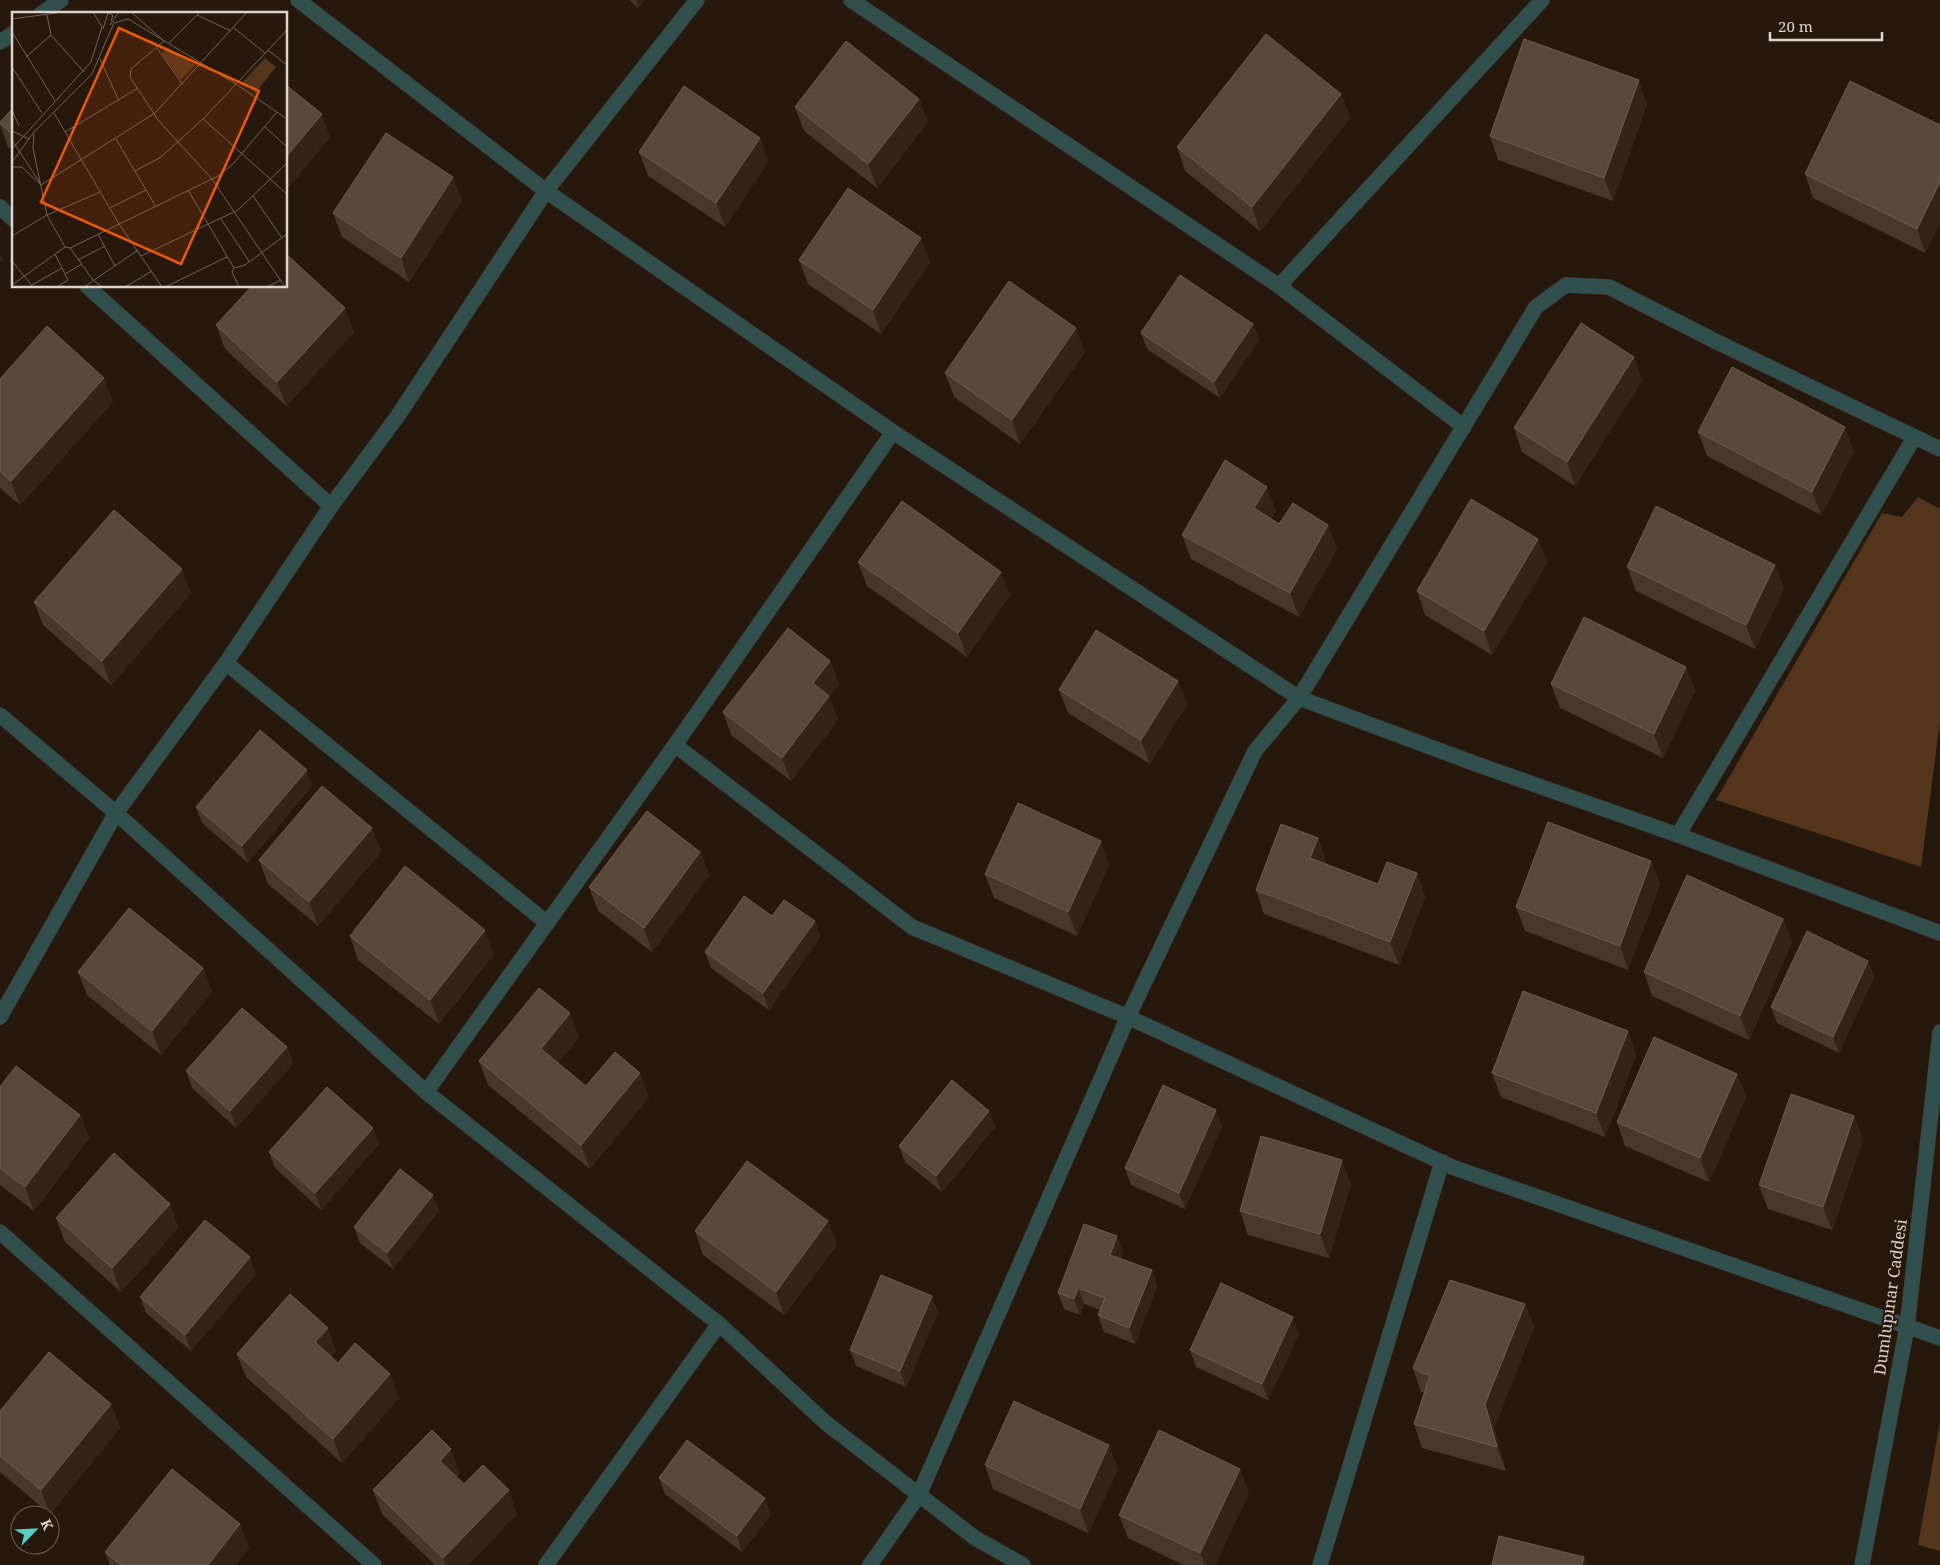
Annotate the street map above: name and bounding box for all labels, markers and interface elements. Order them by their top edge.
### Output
scale bar [1770,10,1882,42]
inset map [12,12,288,288]
text: 20 m [1778,16,1813,36]
street label: Dumlupınar Caddesi [1868,1218,1912,1376]
north arrow [10,1505,60,1555]
text: K [37,1516,58,1534]

